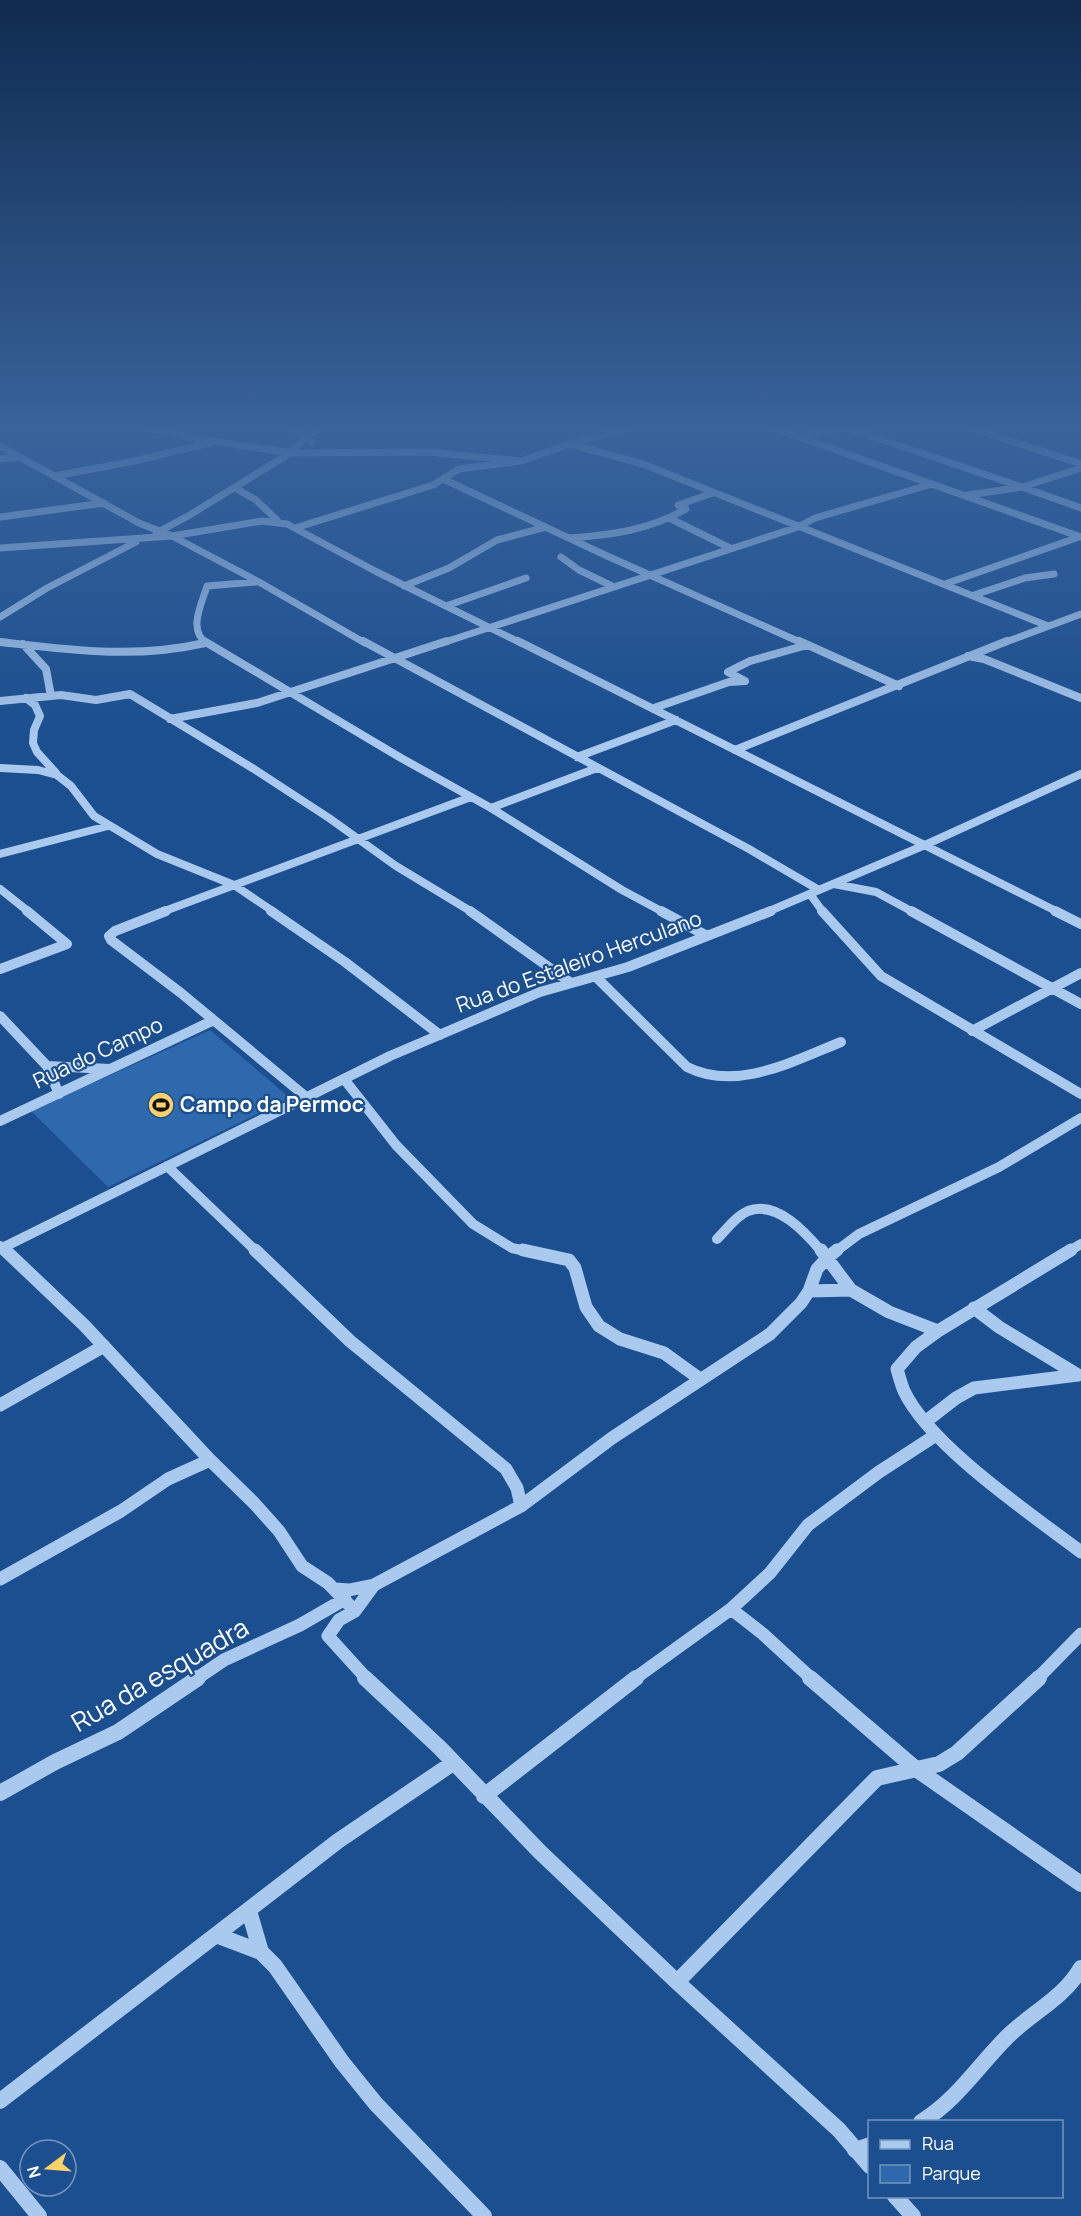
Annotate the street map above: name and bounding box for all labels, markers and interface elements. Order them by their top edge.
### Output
street label: Rua do Estaleiro Herculano [452,904,705,1019]
street label: Rua do Campo [28,1010,167,1094]
sports icon: Campo da Permoc [146,1090,176,1120]
place label: Campo da Permoc [180,1090,364,1118]
street label: Rua da esquadra [64,1609,255,1740]
legend [868,2120,1063,2198]
text: Rua [922,2131,954,2155]
north arrow [18,2138,78,2198]
text: Parque [922,2161,981,2185]
text: N [21,2164,46,2181]

